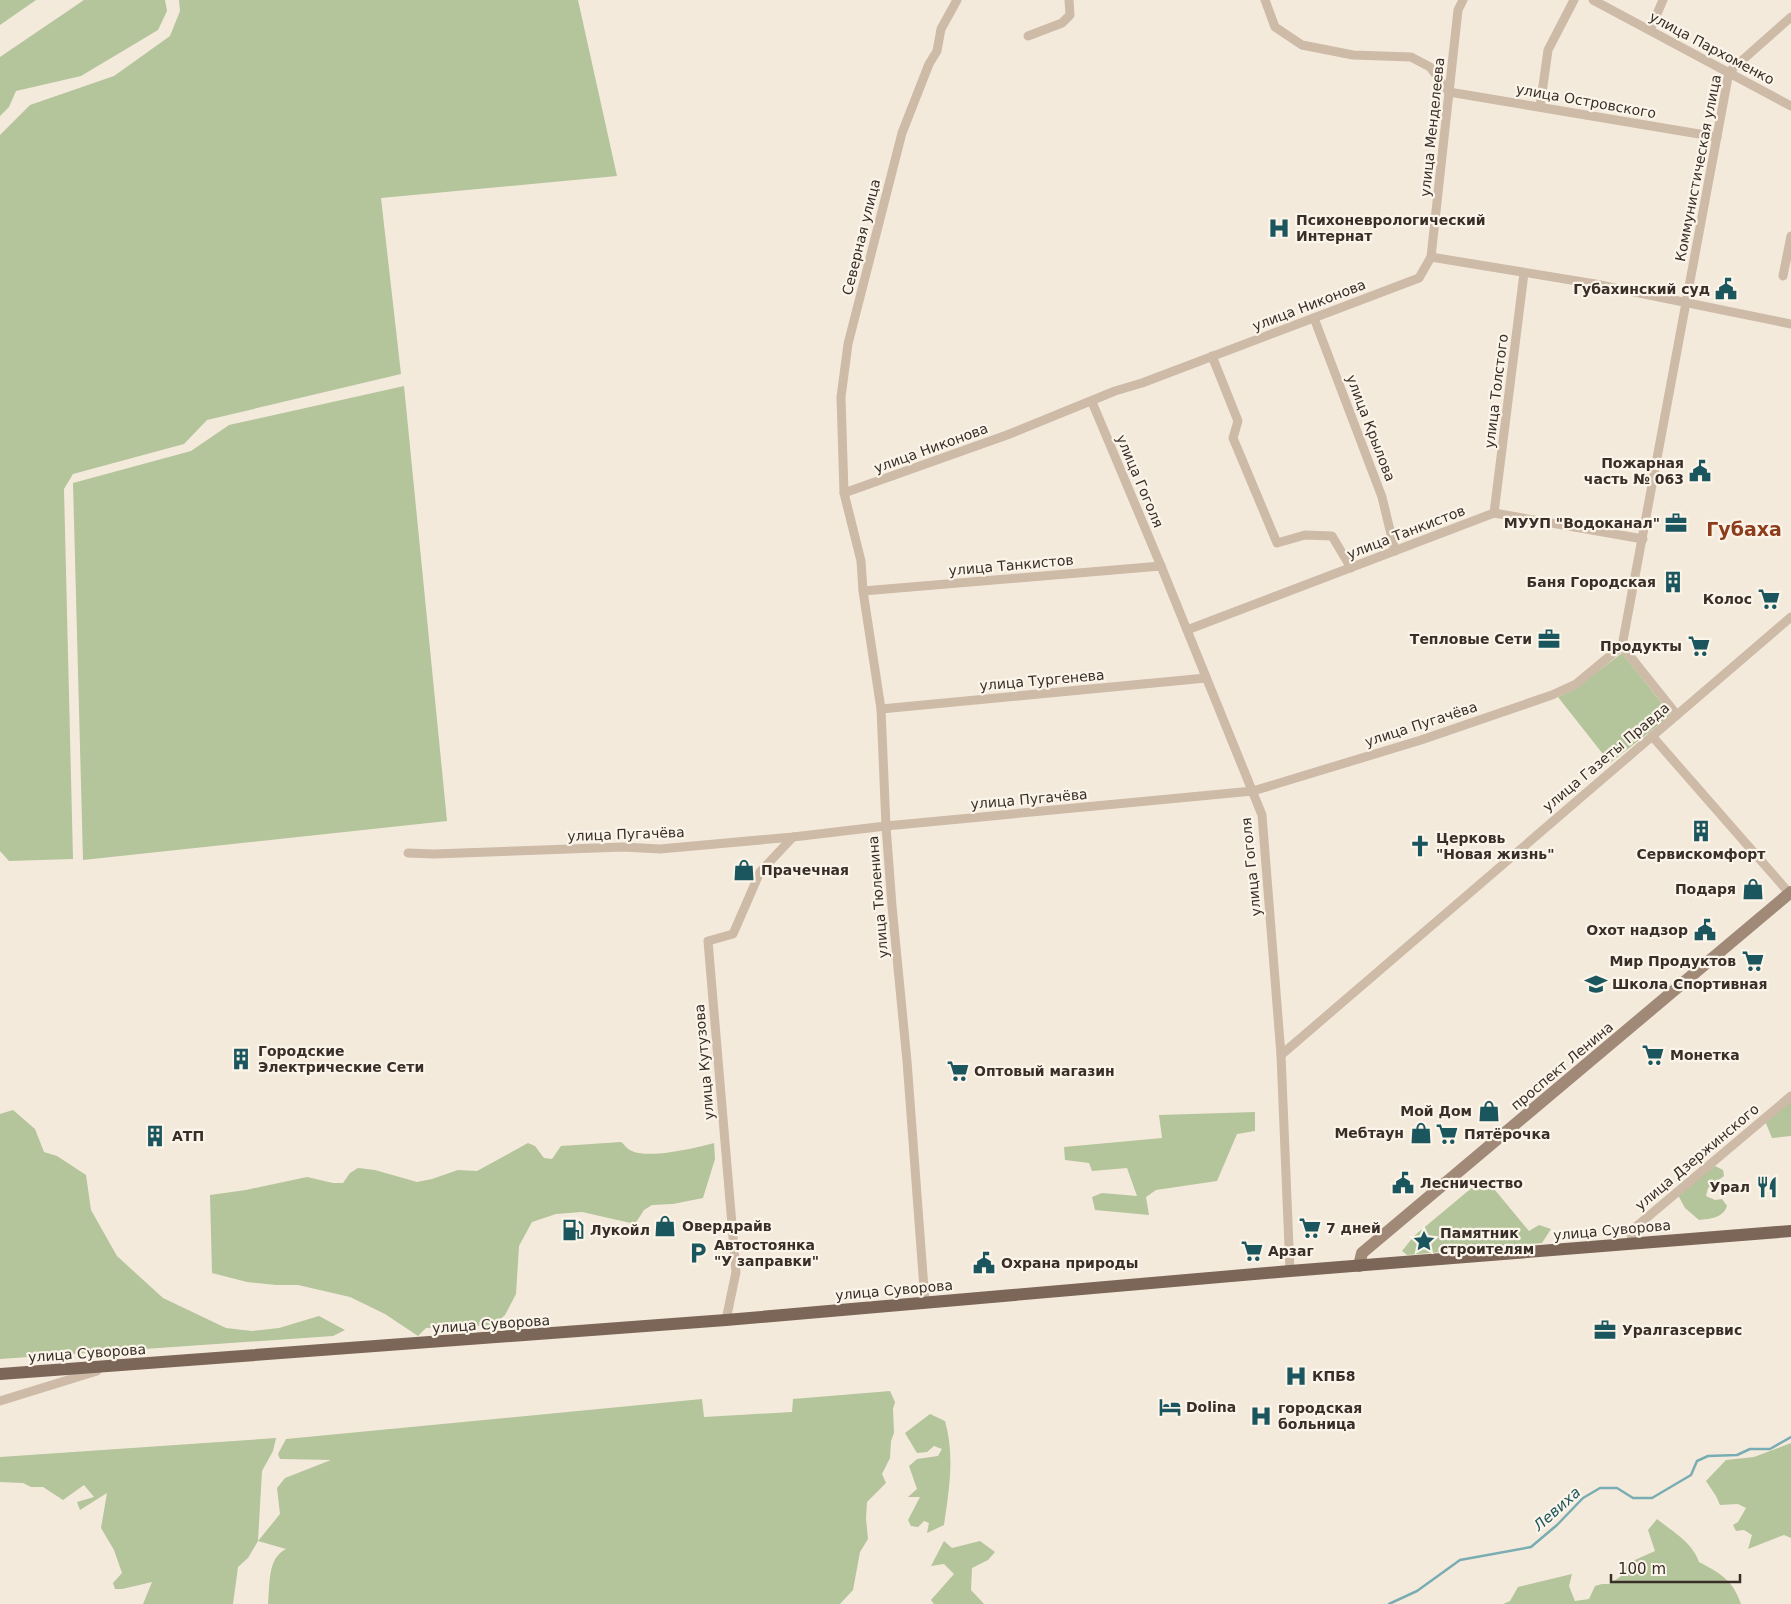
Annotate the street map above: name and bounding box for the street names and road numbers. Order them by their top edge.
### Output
street label: улица Пархоменко [1647,8,1777,88]
street label: улица Менделеева [1417,57,1447,197]
street label: Коммунистическая улица [1672,73,1724,263]
street label: улица Островского [1515,81,1657,121]
street label: Северная улица [839,177,883,297]
street label: улица Никонова [1250,276,1368,334]
street label: улица Толстого [1481,333,1511,449]
street label: улица Крылова [1343,372,1399,484]
street label: улица Никонова [872,420,990,476]
street label: улица Гоголя [1113,432,1167,530]
street label: улица Танкистов [1345,502,1467,562]
street label: улица Танкистов [948,552,1074,578]
street label: улица Тургенева [979,667,1105,693]
street label: улица Пугачёва [1363,698,1479,750]
street label: улица Газеты Правда [1539,699,1673,815]
street label: улица Пугачёва [970,786,1088,812]
street label: улица Гоголя [1238,817,1264,917]
street label: улица Пугачёва [567,824,685,844]
street label: улица Тюленина [865,835,891,959]
street label: улица Кутузова [691,1003,717,1121]
street label: проспект Ленина [1508,1019,1616,1113]
street label: улица Дзержинского [1632,1101,1762,1213]
street label: улица Суворова [1552,1217,1672,1243]
street label: улица Суворова [834,1277,954,1303]
street label: улица Суворова [432,1312,550,1336]
street label: улица Суворова [28,1341,146,1365]

